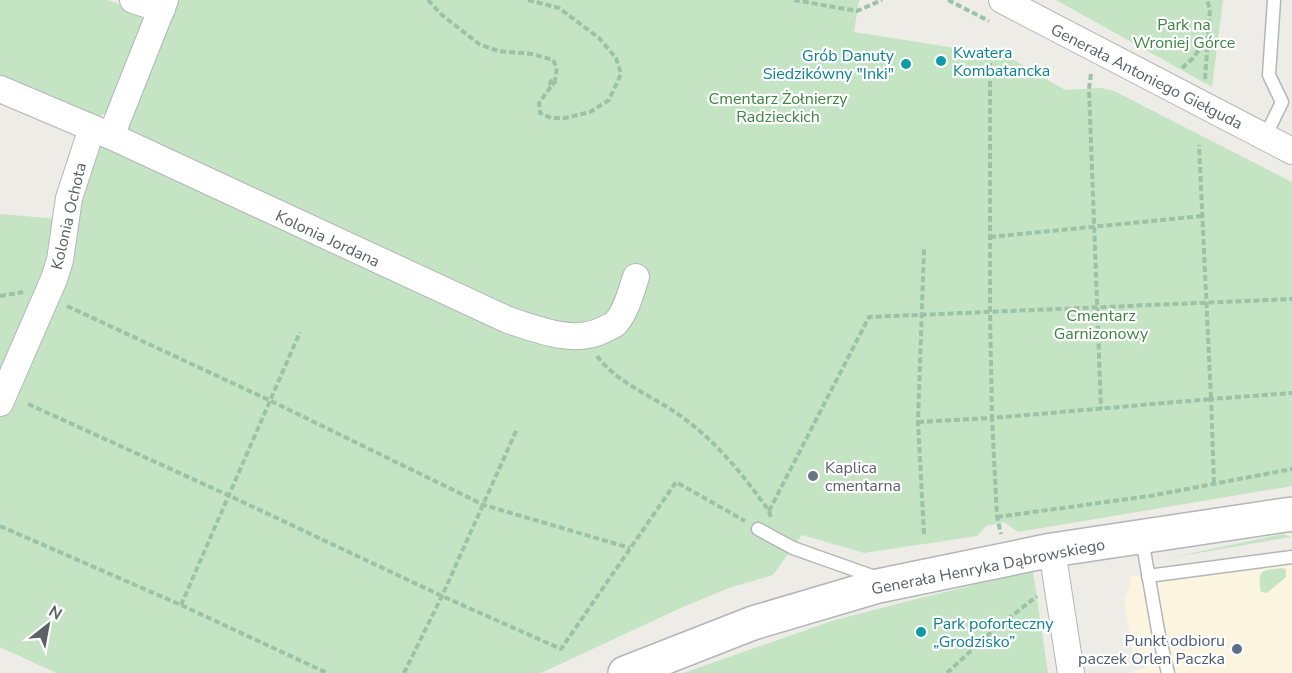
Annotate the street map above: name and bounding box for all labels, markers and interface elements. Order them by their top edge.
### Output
park label: Park na Wroniej Górce [1133,14,1235,54]
street label: Generała Antoniego Giełguda [1047,19,1246,135]
place label: Kwatera Kombatancka [953,42,1050,82]
place label: Grób Danuty Siedzikówny "Inki" [763,45,895,85]
marker: Kwatera Kombatancka [934,54,948,68]
marker: Grób Danuty Siedzikówny "Inki" [899,57,913,71]
park label: Cmentarz Żołnierzy Radzieckich [709,88,848,128]
street label: Kolonia Ochota [46,160,92,272]
street label: Kolonia Jordana [272,205,383,273]
park label: Cmentarz Garnizonowy [1054,305,1149,345]
place label: Kaplica cmentarna [825,457,901,497]
marker: Kaplica cmentarna [806,469,820,483]
street label: Generała Henryka Dąbrowskiego [870,534,1107,600]
north arrow [18,595,78,655]
text: N [44,600,66,626]
place label: Park poforteczny „Grodzisko” [933,613,1054,653]
marker: Park poforteczny „Grodzisko” [914,625,928,639]
place label: Punkt odbioru paczek Orlen Paczka [1078,630,1225,670]
marker: Punkt odbioru paczek Orlen Paczka [1230,642,1244,656]

